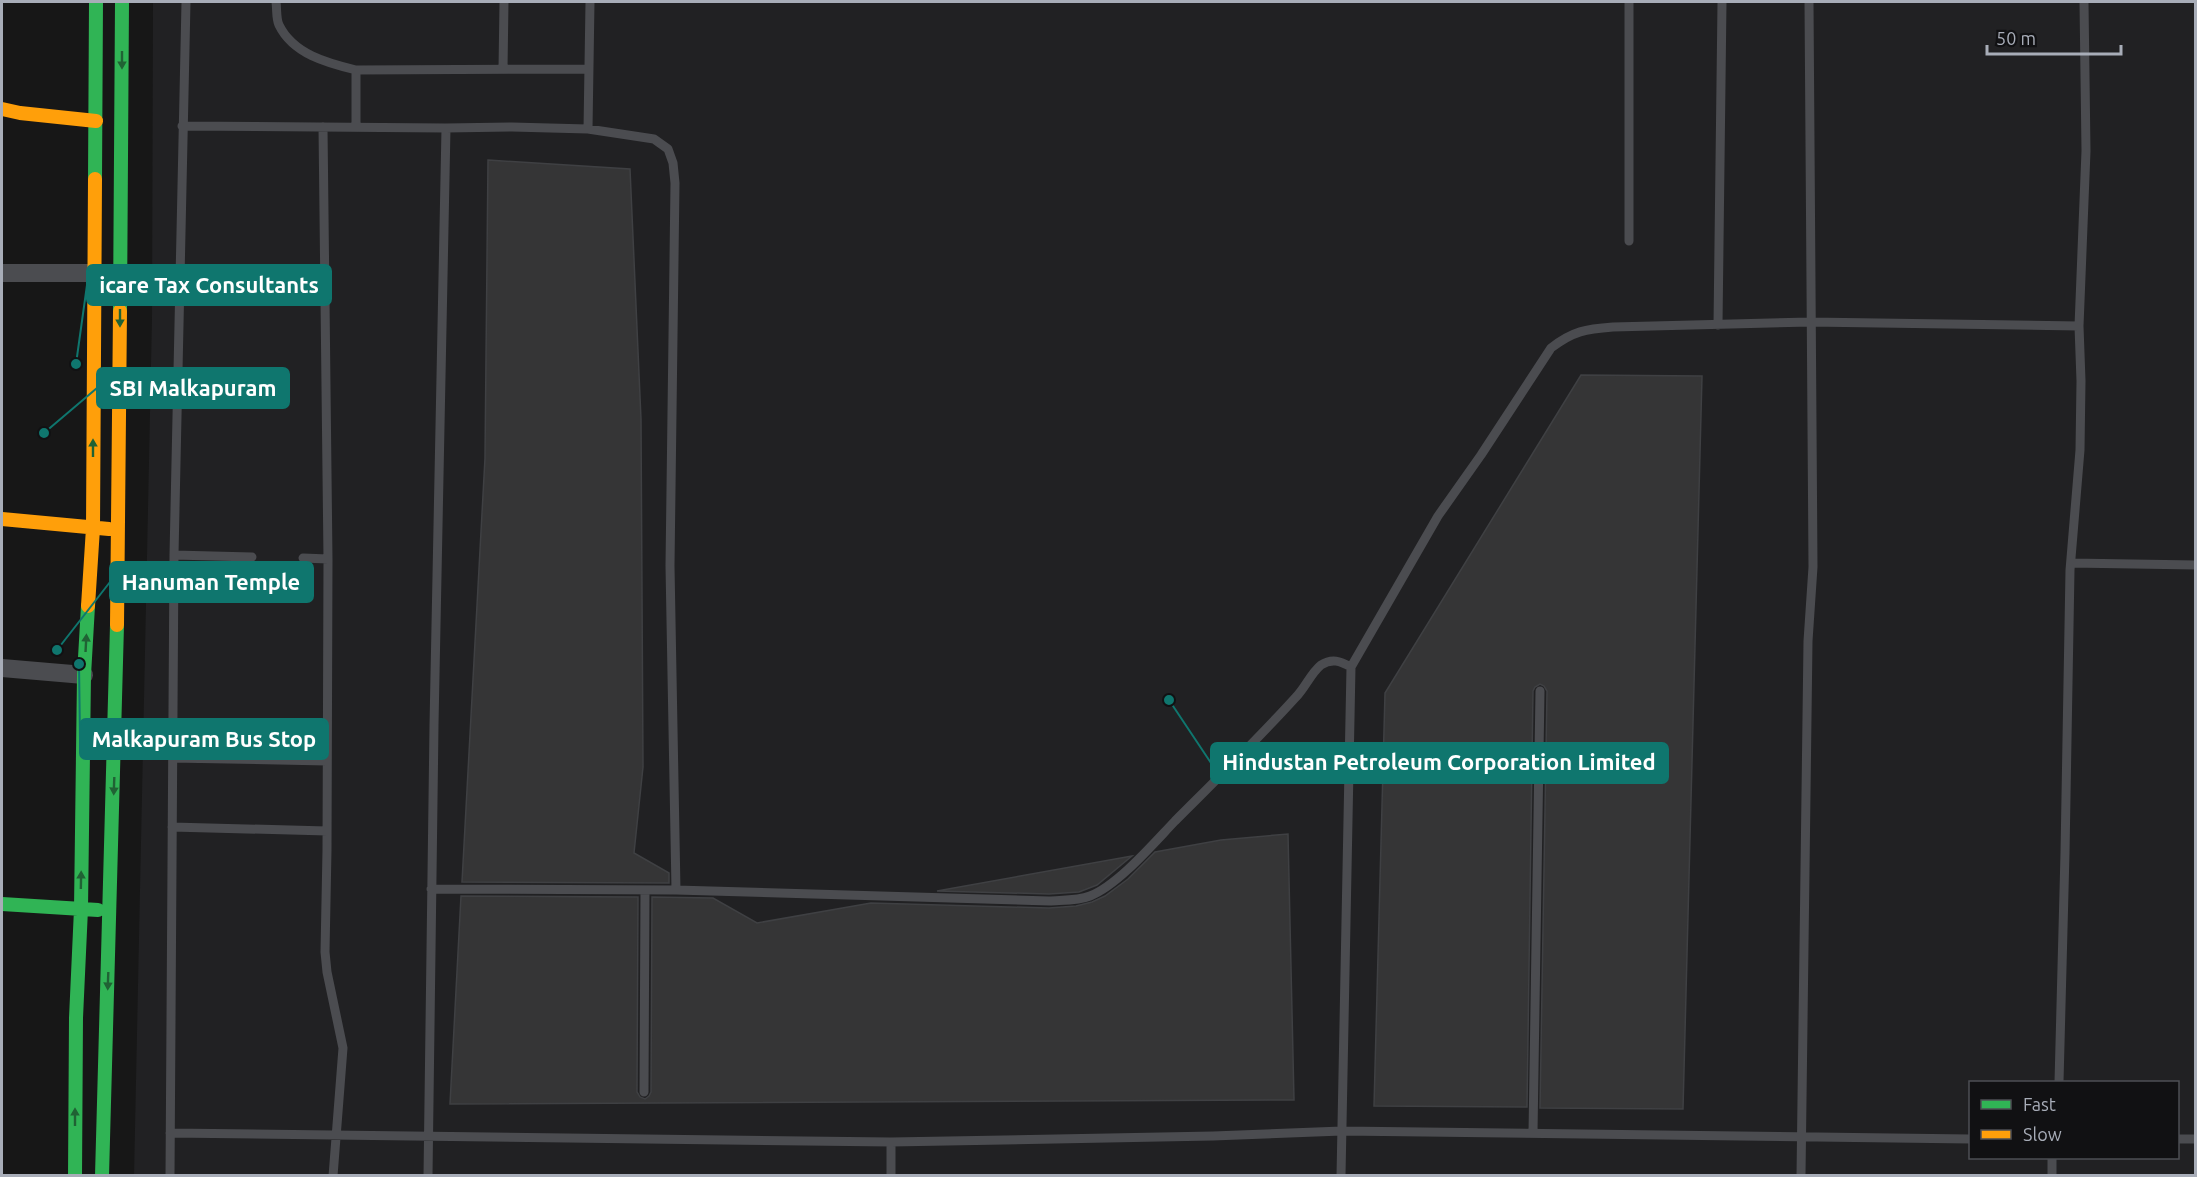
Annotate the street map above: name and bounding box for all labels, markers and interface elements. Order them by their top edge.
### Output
scale bar [1987,18,2120,56]
text: 50 m [1996,28,2036,48]
one-way arrow [117,50,127,69]
callout: icare Tax Consultants [87,265,331,305]
text: icare Tax Consultants [99,272,319,297]
one-way arrow [115,308,125,327]
callout: SBI Malkapuram [97,368,289,408]
text: SBI Malkapuram [109,375,277,400]
one-way arrow [89,439,98,458]
callout: Hanuman Temple [110,562,313,602]
text: Hanuman Temple [122,569,300,594]
one-way arrow [81,634,91,653]
callout: Malkapuram Bus Stop [80,719,328,759]
text: Malkapuram Bus Stop [92,726,316,751]
callout: Hindustan Petroleum Corporation Limited [1211,743,1668,783]
text: Hindustan Petroleum Corporation Limited [1222,749,1656,774]
one-way arrow [109,776,119,795]
one-way arrow [76,871,86,890]
one-way arrow [104,971,113,990]
legend [1969,1081,2179,1159]
text: Fast [2023,1094,2056,1114]
one-way arrow [70,1108,80,1127]
text: Slow [2023,1124,2062,1144]

